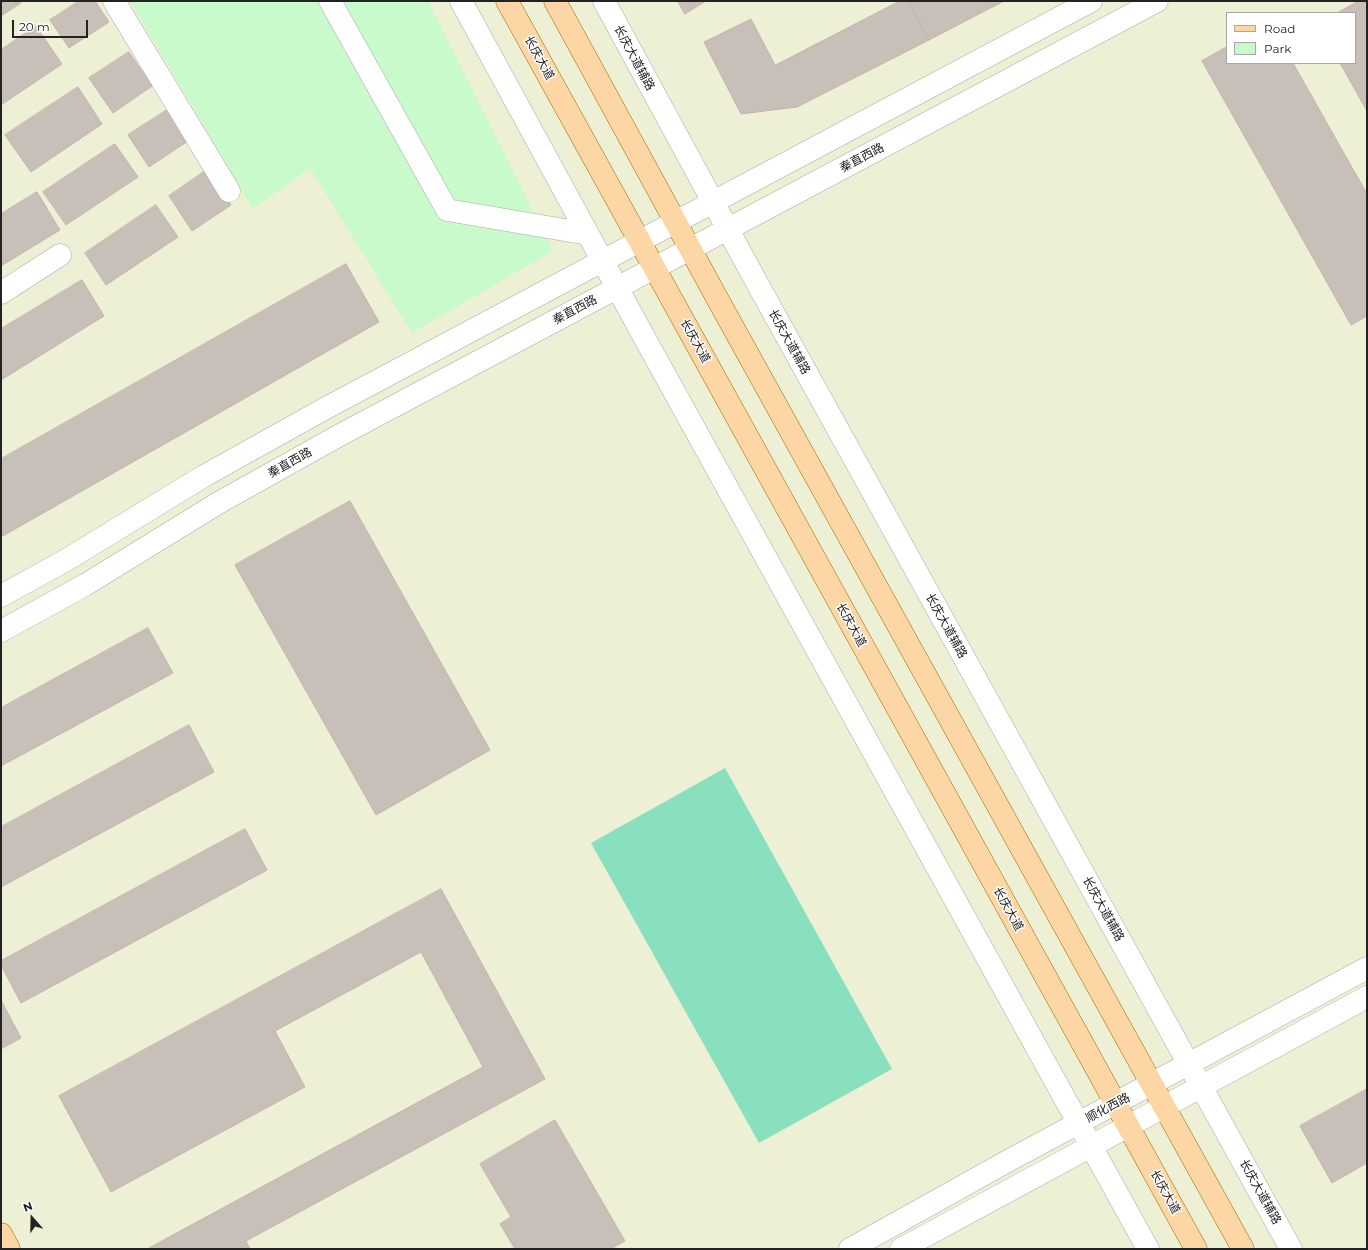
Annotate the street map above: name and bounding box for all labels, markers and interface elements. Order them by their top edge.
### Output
scale bar [14,12,90,38]
legend [1226,12,1356,64]
text: 20 m [19,19,50,34]
text: Road [1264,21,1295,36]
street label: 长庆大道辅路 [611,23,657,93]
street label: 长庆大道 [521,34,557,82]
text: Park [1264,41,1291,56]
street label: 秦直西路 [837,140,887,176]
street label: 秦直西路 [550,292,600,328]
street label: 长庆大道辅路 [765,307,813,377]
street label: 长庆大道 [677,317,713,365]
street label: 秦直西路 [266,445,314,481]
street label: 长庆大道辅路 [922,591,970,661]
street label: 长庆大道 [833,601,869,649]
street label: 长庆大道辅路 [1079,874,1127,944]
street label: 长庆大道 [990,885,1026,933]
street label: 顺化西路 [1083,1090,1133,1126]
street label: 长庆大道辅路 [1236,1157,1284,1227]
street label: 长庆大道 [1147,1168,1183,1216]
north arrow [12,1198,52,1238]
text: N [21,1199,34,1215]

